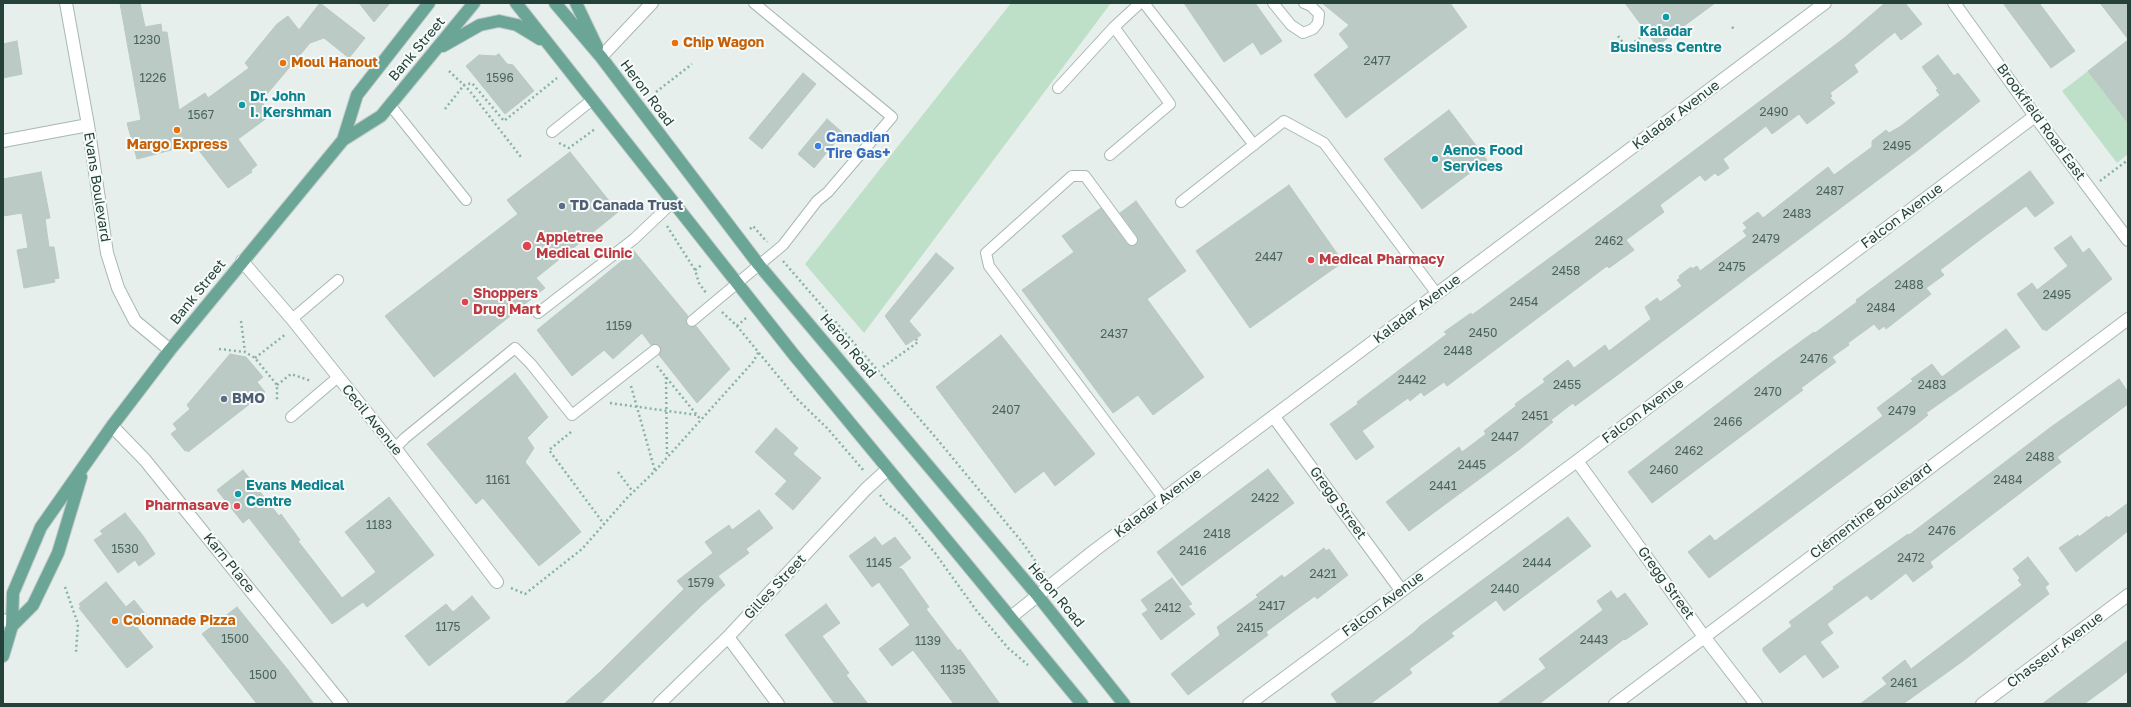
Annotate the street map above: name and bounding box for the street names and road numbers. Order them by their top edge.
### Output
street label: Bank Street [385,13,449,85]
street label: Heron Road [617,56,677,130]
street label: Brookfield Road East [1993,60,2089,184]
street label: Kaladar Avenue [1629,77,1723,153]
street label: Evans Boulevard [80,131,114,243]
street label: Falcon Avenue [1858,180,1946,252]
street label: Bank Street [167,256,229,328]
street label: Kaladar Avenue [1370,271,1464,347]
street label: Heron Road [816,310,880,382]
street label: Falcon Avenue [1599,375,1687,447]
street label: Cecil Avenue [338,381,406,459]
street label: Clémentine Boulevard [1807,460,1935,562]
street label: Gregg Street [1306,463,1370,543]
street label: Kaladar Avenue [1111,465,1205,541]
street label: Karn Place [200,530,258,596]
street label: Gregg Street [1634,543,1698,623]
street label: Gilles Street [741,551,809,623]
street label: Heron Road [1024,559,1088,631]
street label: Falcon Avenue [1339,568,1427,640]
street label: Chasseur Avenue [2004,608,2106,692]

